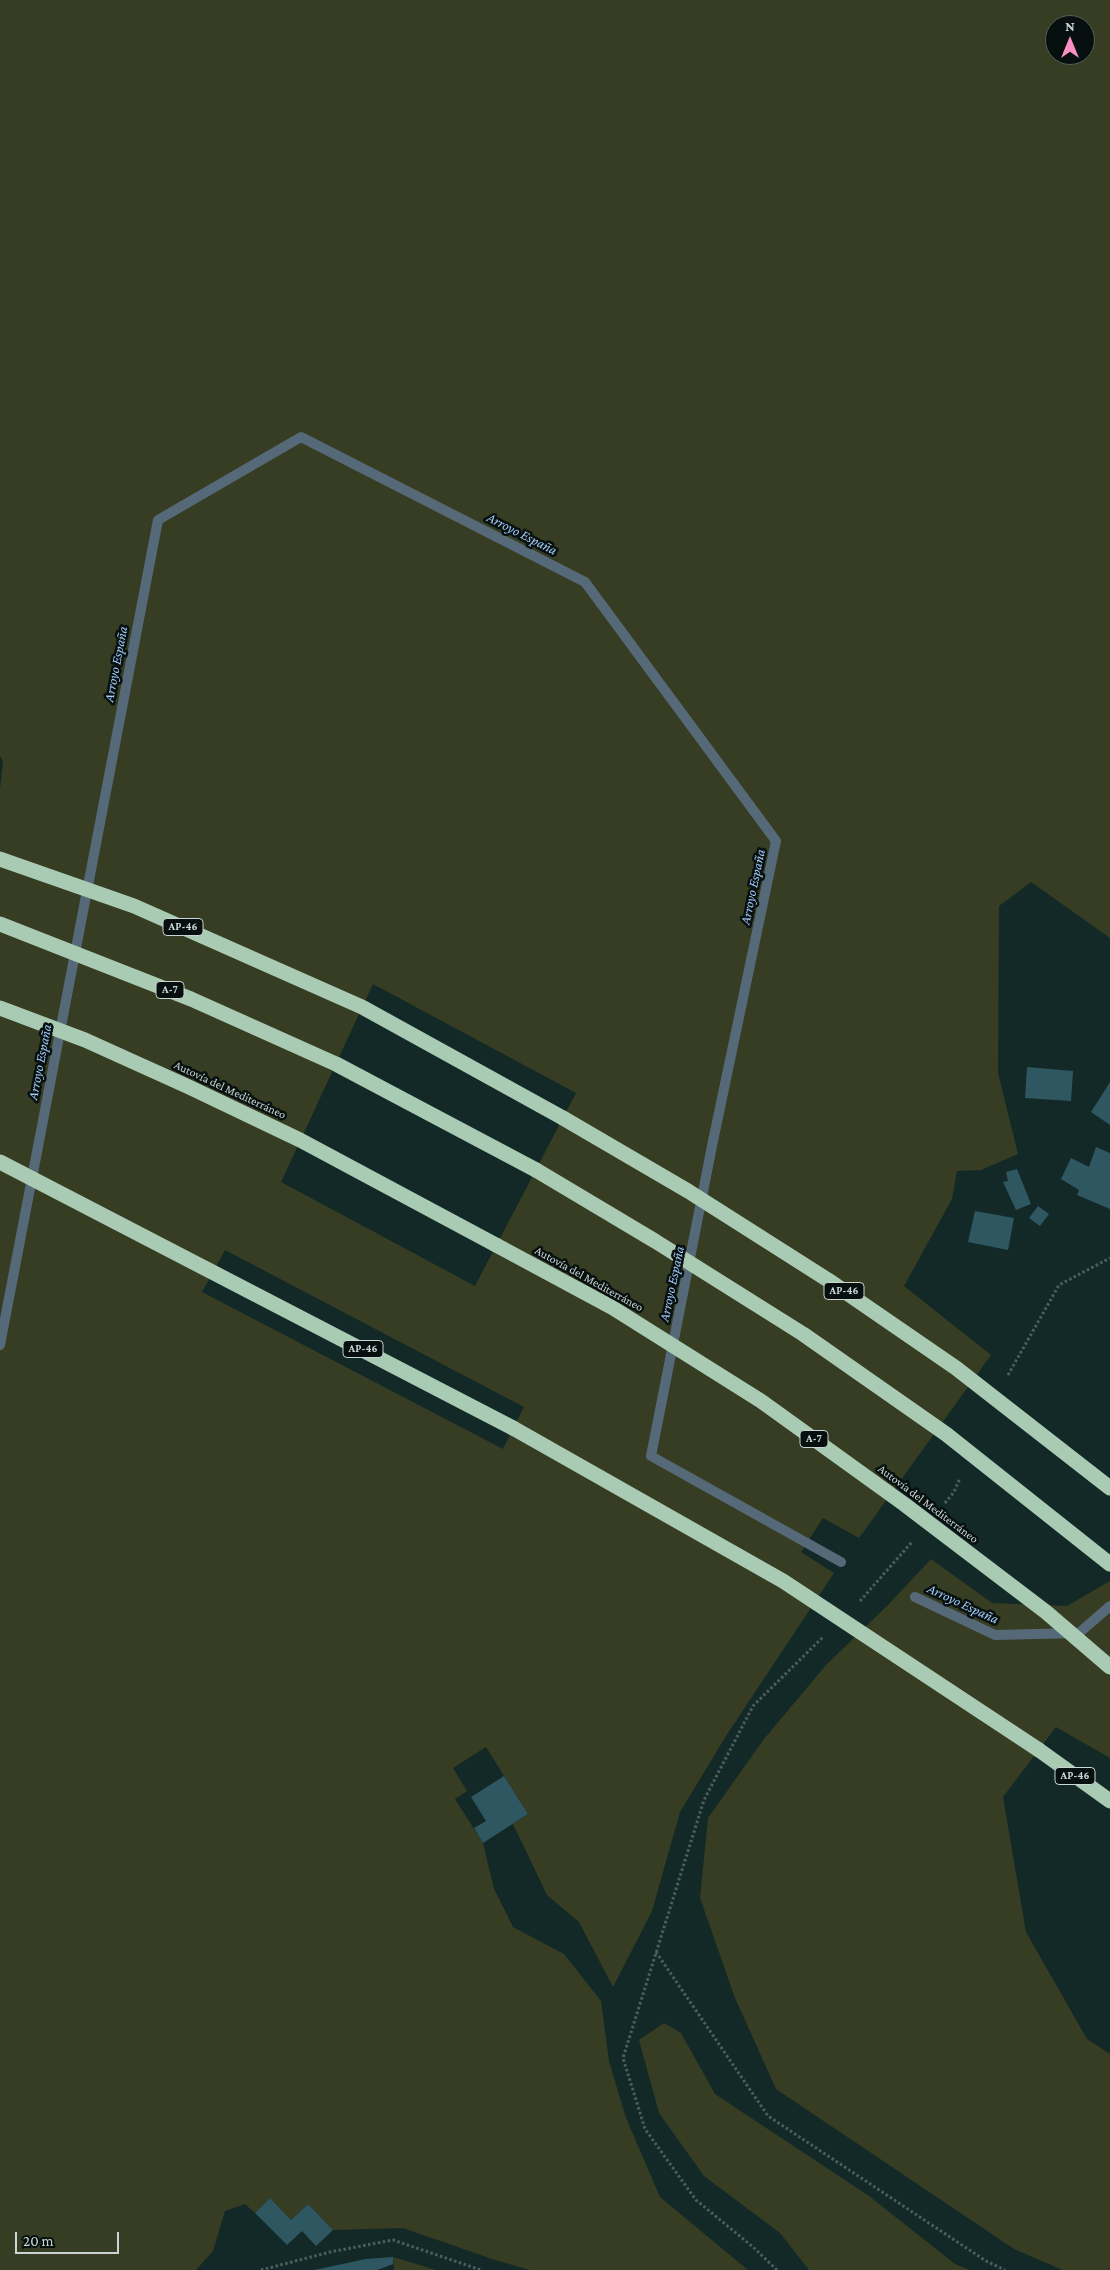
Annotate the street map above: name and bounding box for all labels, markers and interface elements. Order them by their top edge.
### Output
north arrow [1045,15,1095,65]
text: N [1065,18,1075,34]
water label: Arroyo España [484,509,560,559]
water label: Arroyo España [100,625,132,703]
water label: Arroyo España [737,848,769,926]
road number: AP-46 [163,919,203,936]
road number: A-7 [156,982,184,998]
water label: Arroyo España [24,1023,56,1101]
street label: Autovía del Mediterráneo [172,1058,288,1122]
street label: Autovía del Mediterráneo [532,1243,646,1315]
water label: Arroyo España [656,1245,688,1323]
road number: AP-46 [824,1282,864,1300]
road number: AP-46 [343,1340,383,1358]
road number: A-7 [800,1430,828,1448]
street label: Autovía del Mediterráneo [875,1462,981,1546]
water label: Arroyo España [925,1580,1001,1628]
road number: AP-46 [1055,1768,1095,1784]
scale bar [18,2222,121,2254]
text: 20 m [23,2233,54,2249]

